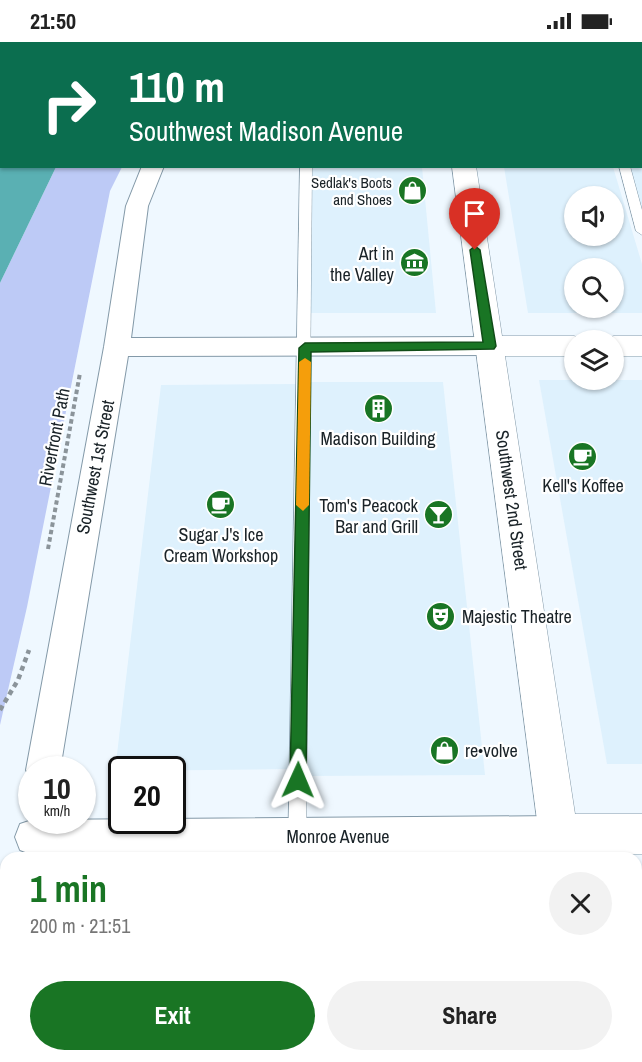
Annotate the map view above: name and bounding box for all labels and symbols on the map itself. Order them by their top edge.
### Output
place label: Sedlak's Boots and Shoes [311,172,392,210]
shop icon: Sedlak's Boots and Shoes [397,175,429,207]
pin [449,188,500,250]
place label: Art in the Valley [330,241,395,287]
museum icon: Art in the Valley [399,247,431,279]
street label: Riverfront Path [32,386,76,488]
building icon: Madison Building [362,393,394,425]
street label: Southwest 1st Street [70,398,120,536]
place label: Madison Building [321,426,436,451]
street label: Southwest 2nd Street [490,428,534,572]
cafe icon: Kell's Koffee [567,440,599,472]
place label: Kell's Koffee [542,473,624,498]
cafe icon: Sugar J's Ice Cream Workshop [205,489,237,521]
place label: Tom's Peacock Bar and Grill [319,493,419,539]
bar icon: Tom's Peacock Bar and Grill [423,499,455,531]
place label: Sugar J's Ice Cream Workshop [164,522,278,568]
theatre icon: Majestic Theatre [425,600,457,632]
place label: Majestic Theatre [462,604,572,629]
shop icon: re•volve [428,734,460,766]
place label: re•volve [465,738,518,763]
position arrow [266,748,330,812]
speed limit sign: 20 [108,756,186,834]
street label: Monroe Avenue [286,824,390,849]

